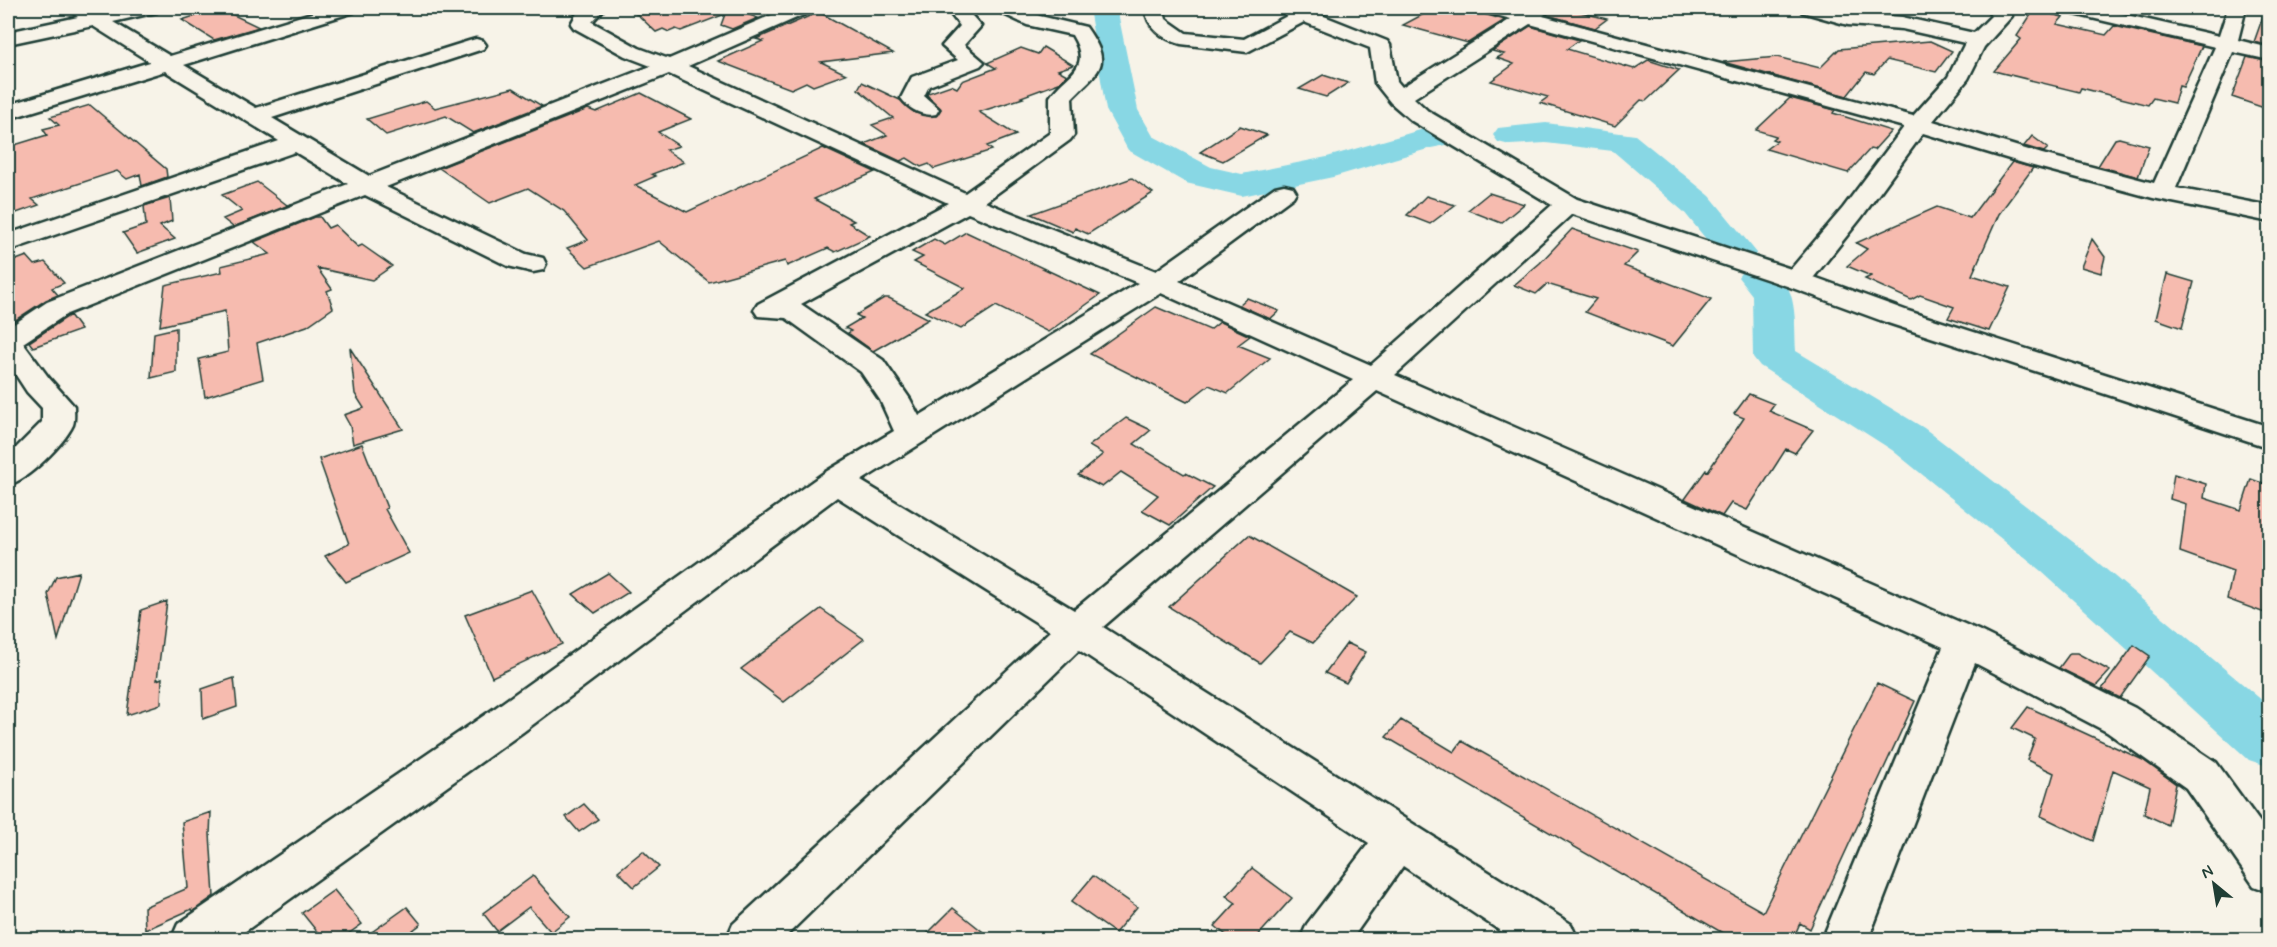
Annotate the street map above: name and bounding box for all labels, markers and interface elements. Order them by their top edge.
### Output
north arrow [2184,854,2244,914]
text: N [2197,861,2217,884]

